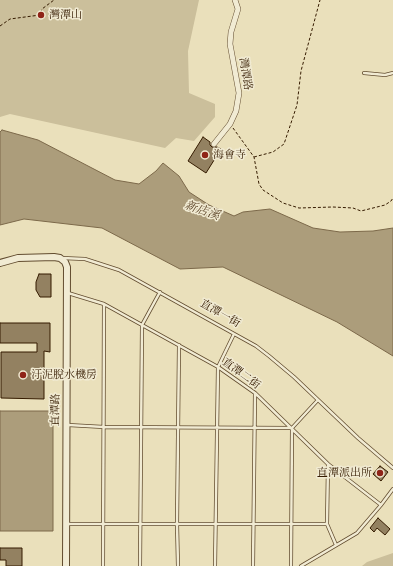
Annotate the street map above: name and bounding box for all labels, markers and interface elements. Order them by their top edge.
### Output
place label: 灣潭山 [49,8,82,22]
marker: 灣潭山 [36,10,46,20]
street label: 灣潭路 [236,57,254,91]
place label: 海會寺 [213,148,246,162]
marker: 海會寺 [200,150,210,160]
water label: 新店溪 [183,198,221,224]
street label: 直潭一街 [198,297,242,331]
street label: 直潭二街 [219,356,263,392]
place label: 汙泥脫水機房 [31,368,97,382]
marker: 汙泥脫水機房 [18,370,28,380]
street label: 直潭路 [49,393,63,427]
place label: 直潭派出所 [317,466,372,480]
marker: 直潭派出所 [375,468,385,478]

